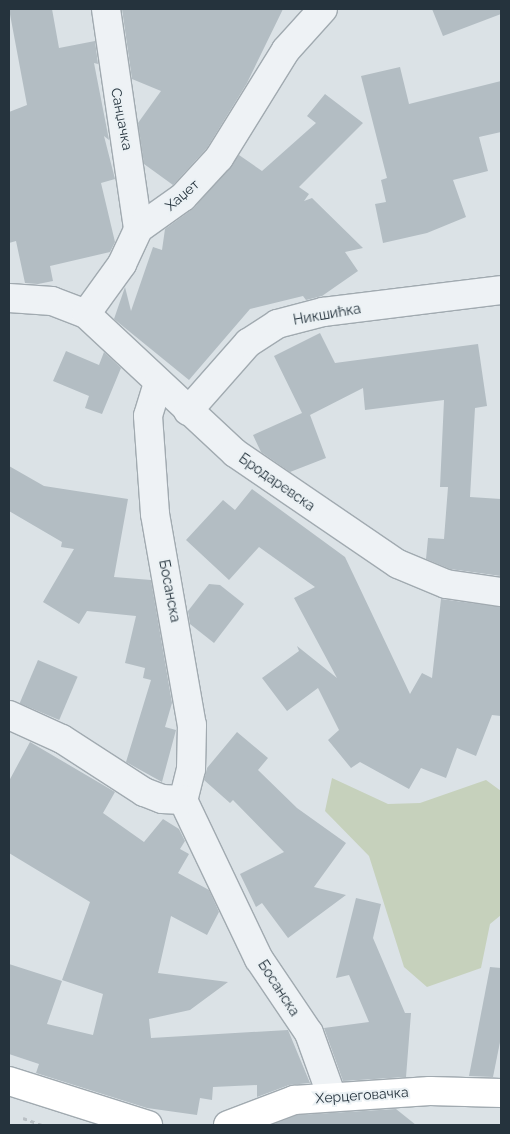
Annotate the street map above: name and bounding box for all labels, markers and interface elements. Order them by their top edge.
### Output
street label: Санџачка [108,86,136,152]
street label: Хаџет [162,176,202,214]
street label: Никшићка [292,300,362,328]
street label: Бродаревска [236,450,318,514]
street label: Босанска [156,558,184,624]
street label: Босанска [255,957,303,1019]
street label: Херцеговачка [315,1083,409,1107]

